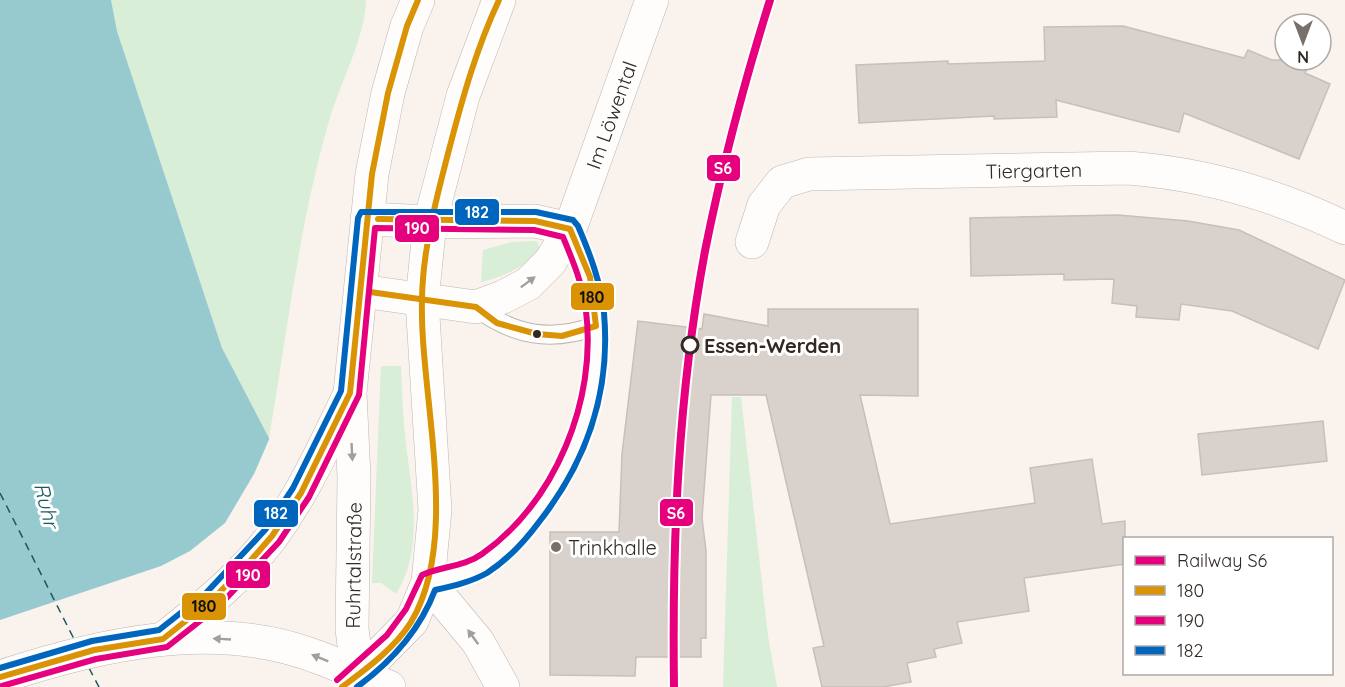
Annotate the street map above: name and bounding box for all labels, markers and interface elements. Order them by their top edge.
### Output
north arrow [1273,12,1333,72]
text: N [1297,47,1309,67]
street label: Im Löwental [580,58,642,172]
line badge: S6 [706,154,741,182]
street label: Tiergarten [985,156,1082,183]
text: S6 [714,158,732,178]
line badge: 182 [454,198,500,226]
text: 182 [465,202,489,222]
line badge: 190 [394,214,440,243]
text: 190 [404,218,430,238]
one-way arrow [521,276,536,288]
line badge: 180 [570,282,615,311]
text: 180 [580,287,605,307]
unlabelled marker [531,328,543,340]
place label: Essen-Werden [704,333,841,358]
marker: Essen-Werden [681,336,699,354]
one-way arrow [348,442,357,461]
water label: Ruhr [29,480,66,533]
line badge: S6 [659,498,694,527]
line badge: 182 [253,499,299,528]
street label: Ruhrtalstraße [340,502,366,629]
text: 182 [264,503,288,523]
text: S6 [667,503,685,523]
place label: Trinkhalle [568,535,657,560]
legend [1123,537,1333,675]
marker: Trinkhalle [549,540,563,554]
text: Railway S6 [1177,549,1268,572]
line badge: 190 [225,560,271,589]
text: 190 [235,565,261,585]
text: 180 [1177,579,1204,602]
line badge: 180 [181,592,227,621]
text: 180 [192,596,217,616]
text: 190 [1177,609,1204,632]
one-way arrow [468,629,480,644]
one-way arrow [213,634,232,643]
text: 182 [1177,639,1203,662]
one-way arrow [311,653,329,662]

